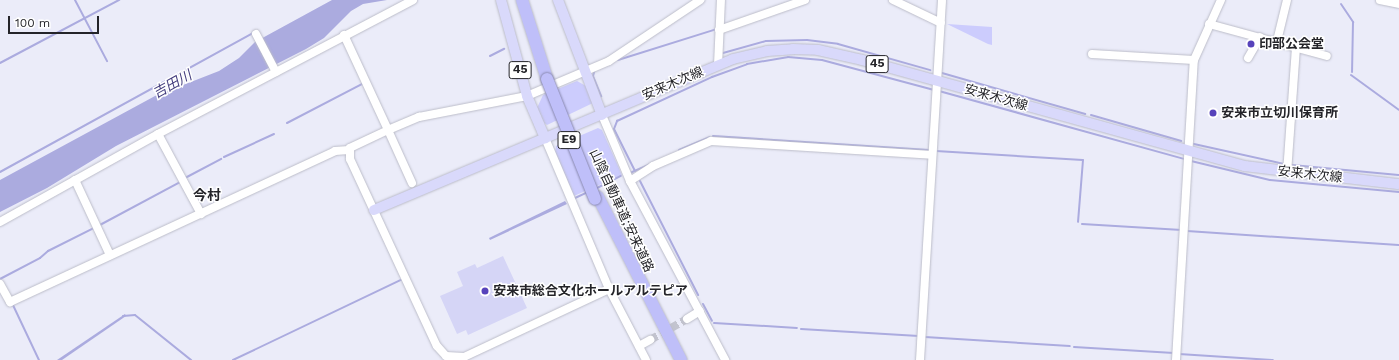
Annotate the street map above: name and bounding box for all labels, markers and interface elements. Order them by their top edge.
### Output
scale bar [10,8,101,34]
text: 100 m [15,16,50,30]
place label: 印部公会堂 [1259,36,1324,52]
marker: 印部公会堂 [1246,39,1256,49]
road number: 45 [865,54,889,74]
road number: 45 [508,60,532,80]
street label: 安来木次線 [640,64,706,104]
water label: 吉田川 [150,66,194,102]
street label: 安来木次線 [963,82,1029,114]
place label: 安来市立切川保育所 [1221,105,1338,121]
marker: 安来市立切川保育所 [1208,108,1218,118]
road number: E9 [557,130,581,150]
street label: 山陰自動車道;安来道路 [586,147,656,275]
street label: 安来木次線 [1277,164,1343,186]
district label: 今村 [193,187,221,203]
place label: 安来市総合文化ホールアルテピア [493,283,688,299]
marker: 安来市総合文化ホールアルテピア [480,286,490,296]

